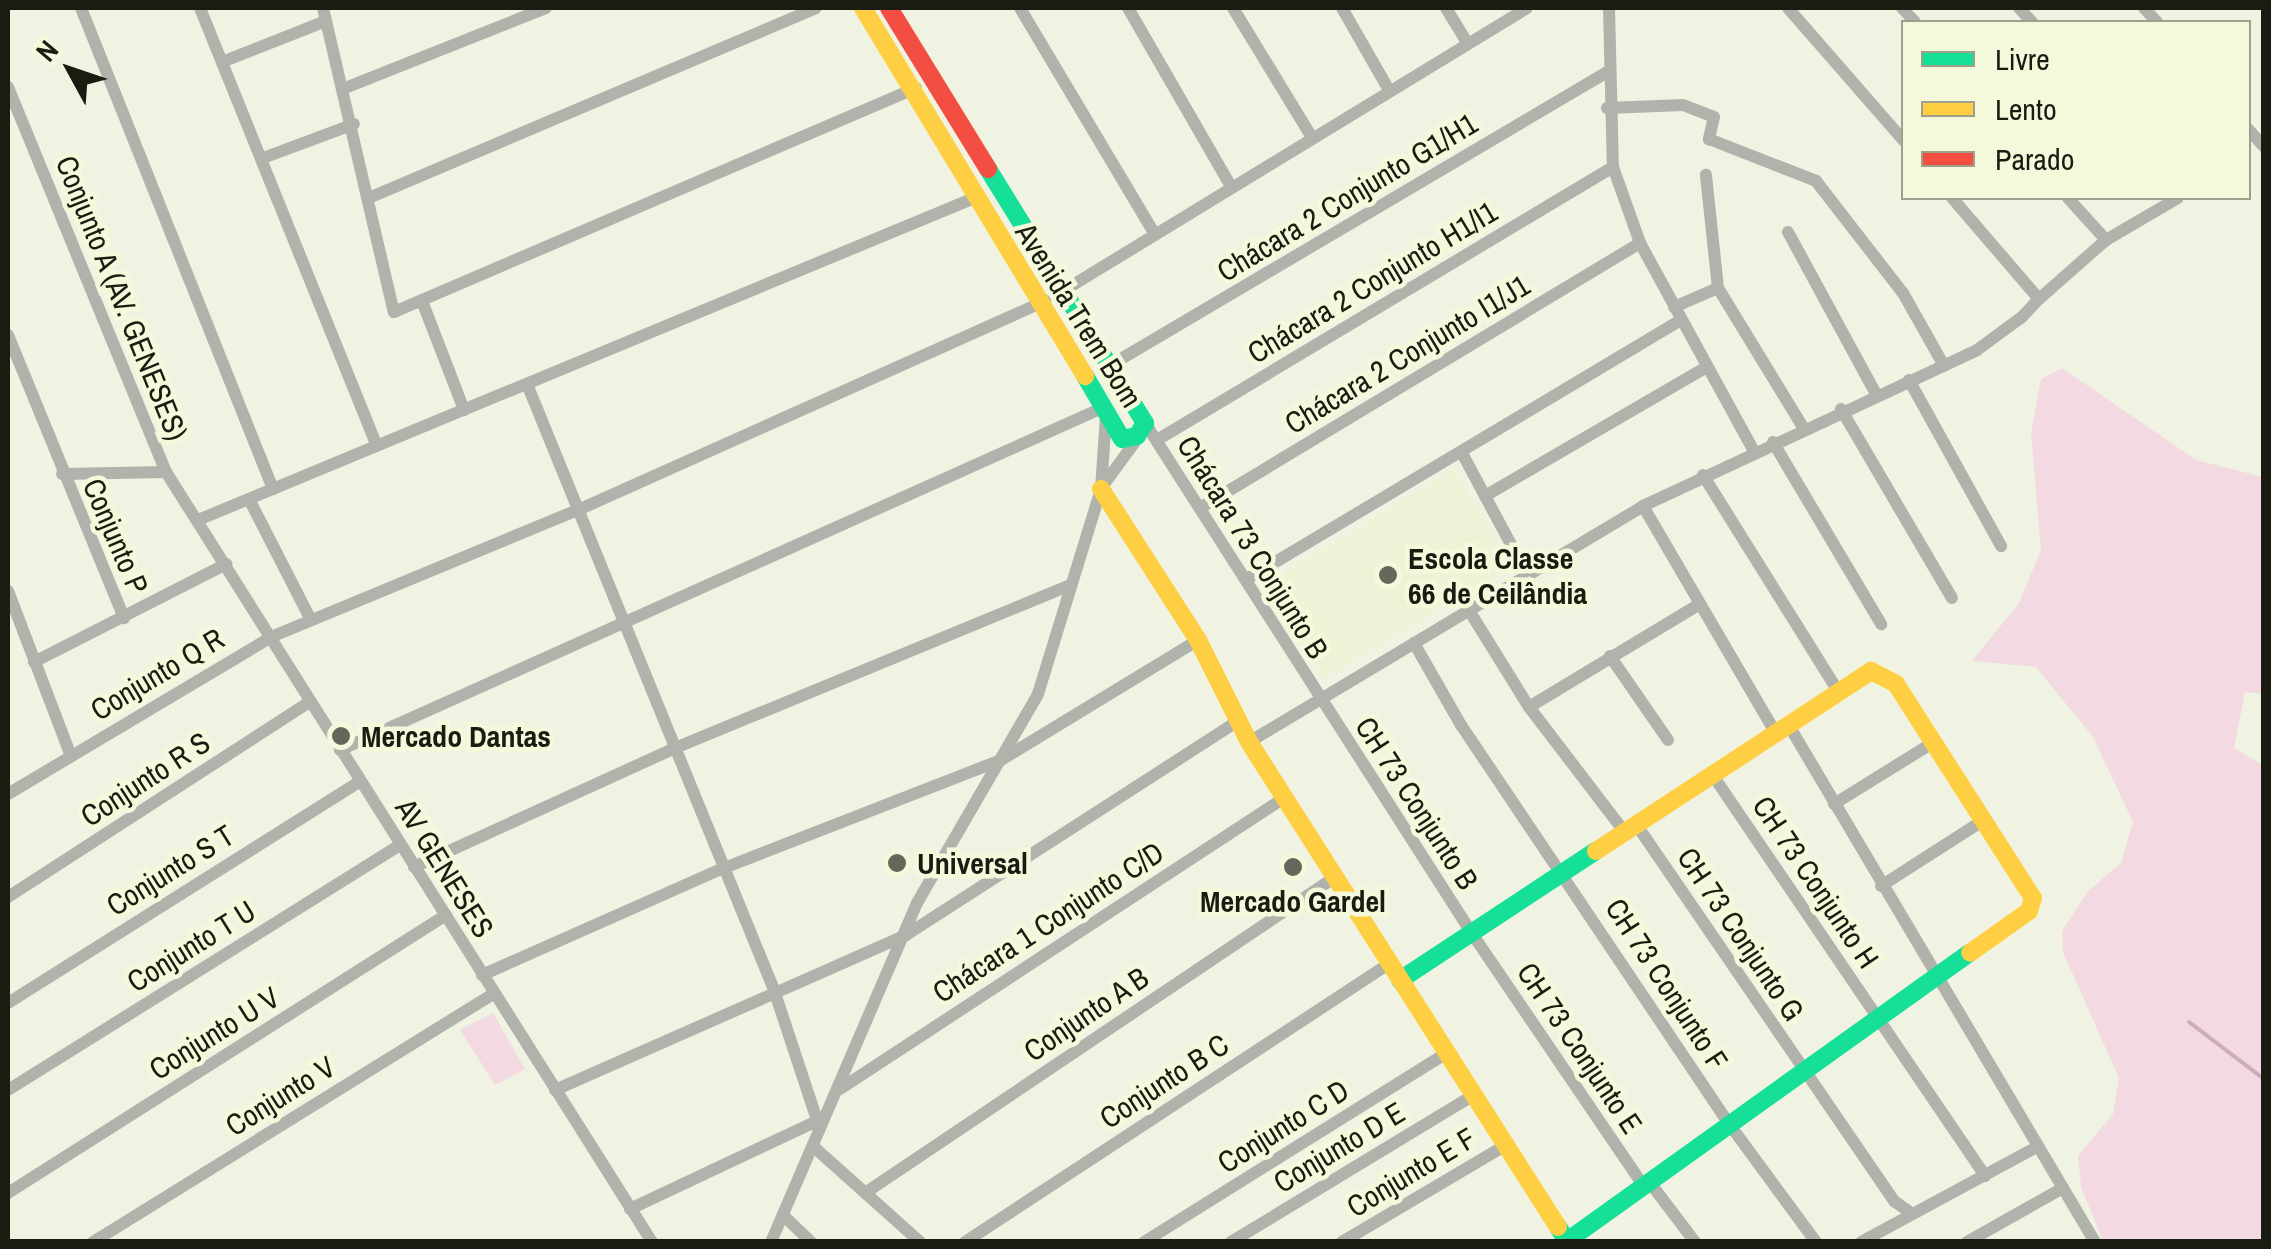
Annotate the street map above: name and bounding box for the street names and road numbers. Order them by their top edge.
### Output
street label: Chácara 2 Conjunto G1/H1 [1211,105,1483,289]
street label: Conjunto A (AV. GENESES) [48,149,196,447]
street label: Chácara 2 Conjunto H1/I1 [1241,193,1503,371]
street label: Avenida Trem Bom [1008,216,1150,414]
street label: Chácara 2 Conjunto I1/J1 [1278,267,1536,441]
street label: Chácara 73 Conjunto B [1170,429,1336,665]
street label: Conjunto P [76,473,156,599]
street label: Conjunto Q R [84,620,230,728]
street label: CH 73 Conjunto B [1348,710,1486,896]
street label: Conjunto R S [74,724,216,834]
street label: CH 73 Conjunto H [1745,789,1887,975]
street label: AV GENESES [388,792,502,944]
street label: Conjunto S T [100,817,240,923]
street label: Chácara 1 Conjunto C/D [926,834,1170,1010]
street label: CH 73 Conjunto G [1670,841,1812,1027]
street label: Conjunto T U [120,892,262,1000]
street label: CH 73 Conjunto F [1598,892,1736,1076]
street label: CH 73 Conjunto E [1510,956,1650,1140]
street label: Conjunto A B [1016,959,1156,1069]
street label: Conjunto U V [142,979,286,1087]
street label: Conjunto B C [1093,1026,1235,1136]
street label: Conjunto V [219,1048,341,1144]
street label: Conjunto C D [1211,1072,1355,1180]
street label: Conjunto D E [1267,1094,1411,1200]
street label: Conjunto E F [1340,1120,1482,1224]

